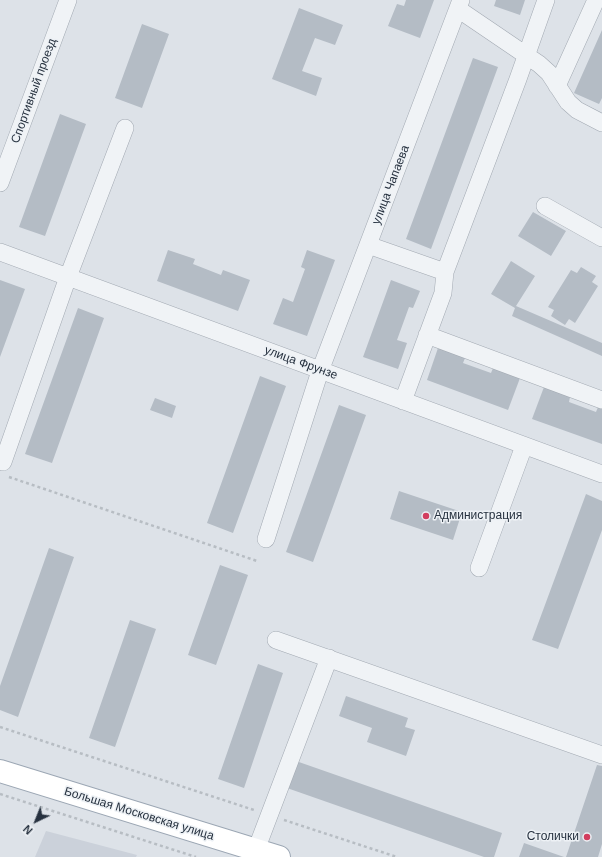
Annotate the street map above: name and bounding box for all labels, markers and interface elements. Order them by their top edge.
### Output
street label: Спортивный проезд [8,37,60,145]
street label: улица Чапаева [369,143,413,227]
street label: улица Фрунзе [263,343,339,383]
place label: Администрация [434,509,522,523]
marker: Администрация [421,511,431,521]
street label: Большая Московская улица [62,784,216,844]
north arrow [16,801,56,841]
text: N [21,823,35,837]
place label: Столички [527,830,579,844]
marker: Столички [582,832,592,842]

